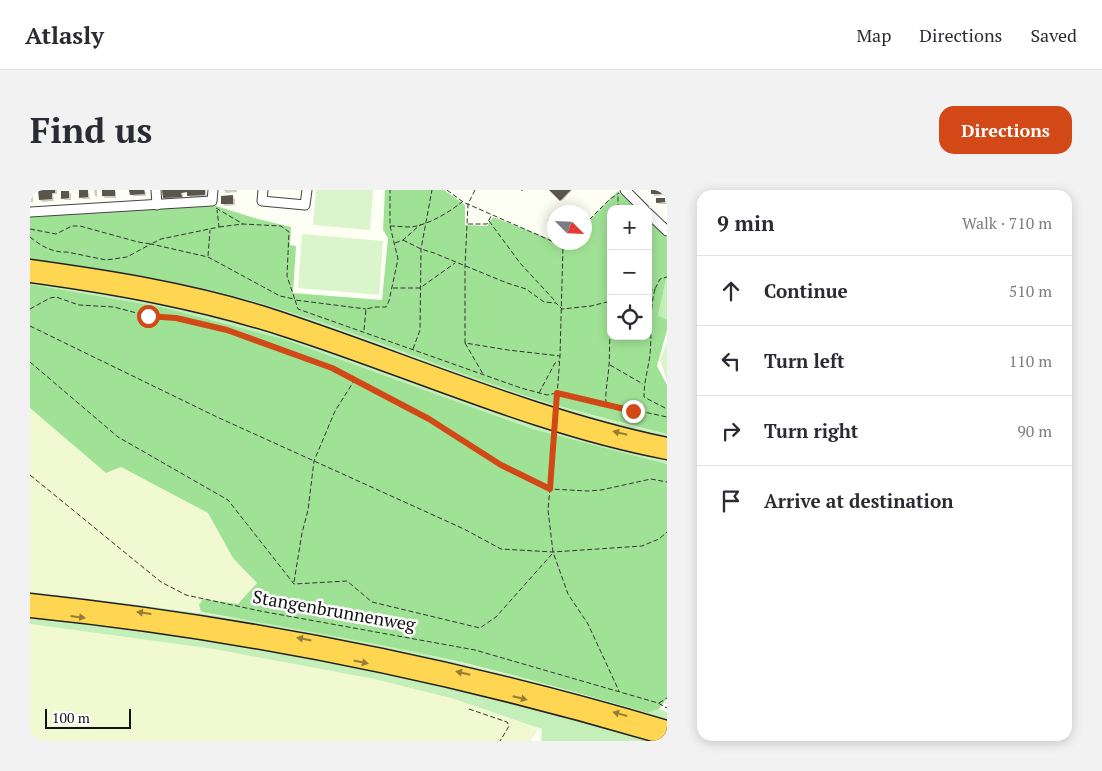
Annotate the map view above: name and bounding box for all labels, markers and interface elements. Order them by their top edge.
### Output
text: Atlasly [25,19,104,51]
text: Map [856,23,891,47]
text: Directions [919,23,1002,47]
text: Saved [1030,23,1077,47]
button: Directions [939,106,1072,154]
text: Find us [30,107,152,153]
north arrow [547,205,592,250]
map controls [607,205,652,340]
button: + [607,205,652,250]
text: 9 min [717,209,774,237]
text: Walk · 710 m [962,212,1052,234]
button: − [607,250,652,295]
icon: ahead [717,277,745,305]
text: Continue [764,278,848,303]
text: 510 m [1009,280,1052,302]
button: locate [607,295,652,340]
route start [137,305,160,328]
icon: left [717,347,745,375]
text: Turn left [764,348,845,373]
text: 110 m [1009,350,1052,372]
route end [622,400,645,423]
icon: right [717,417,745,445]
text: Turn right [764,418,858,443]
text: 90 m [1017,420,1052,442]
one-way arrow [612,428,627,436]
icon: arrive [717,487,745,515]
text: Arrive at destination [764,488,953,513]
street label: Stangenbrunnenweg [251,584,418,636]
one-way arrow [135,609,151,617]
one-way arrow [71,613,87,621]
one-way arrow [296,635,312,643]
one-way arrow [354,658,369,666]
one-way arrow [455,669,470,677]
one-way arrow [512,694,527,702]
scale bar [45,706,131,729]
text: 100 m [52,708,90,727]
one-way arrow [613,709,628,717]

